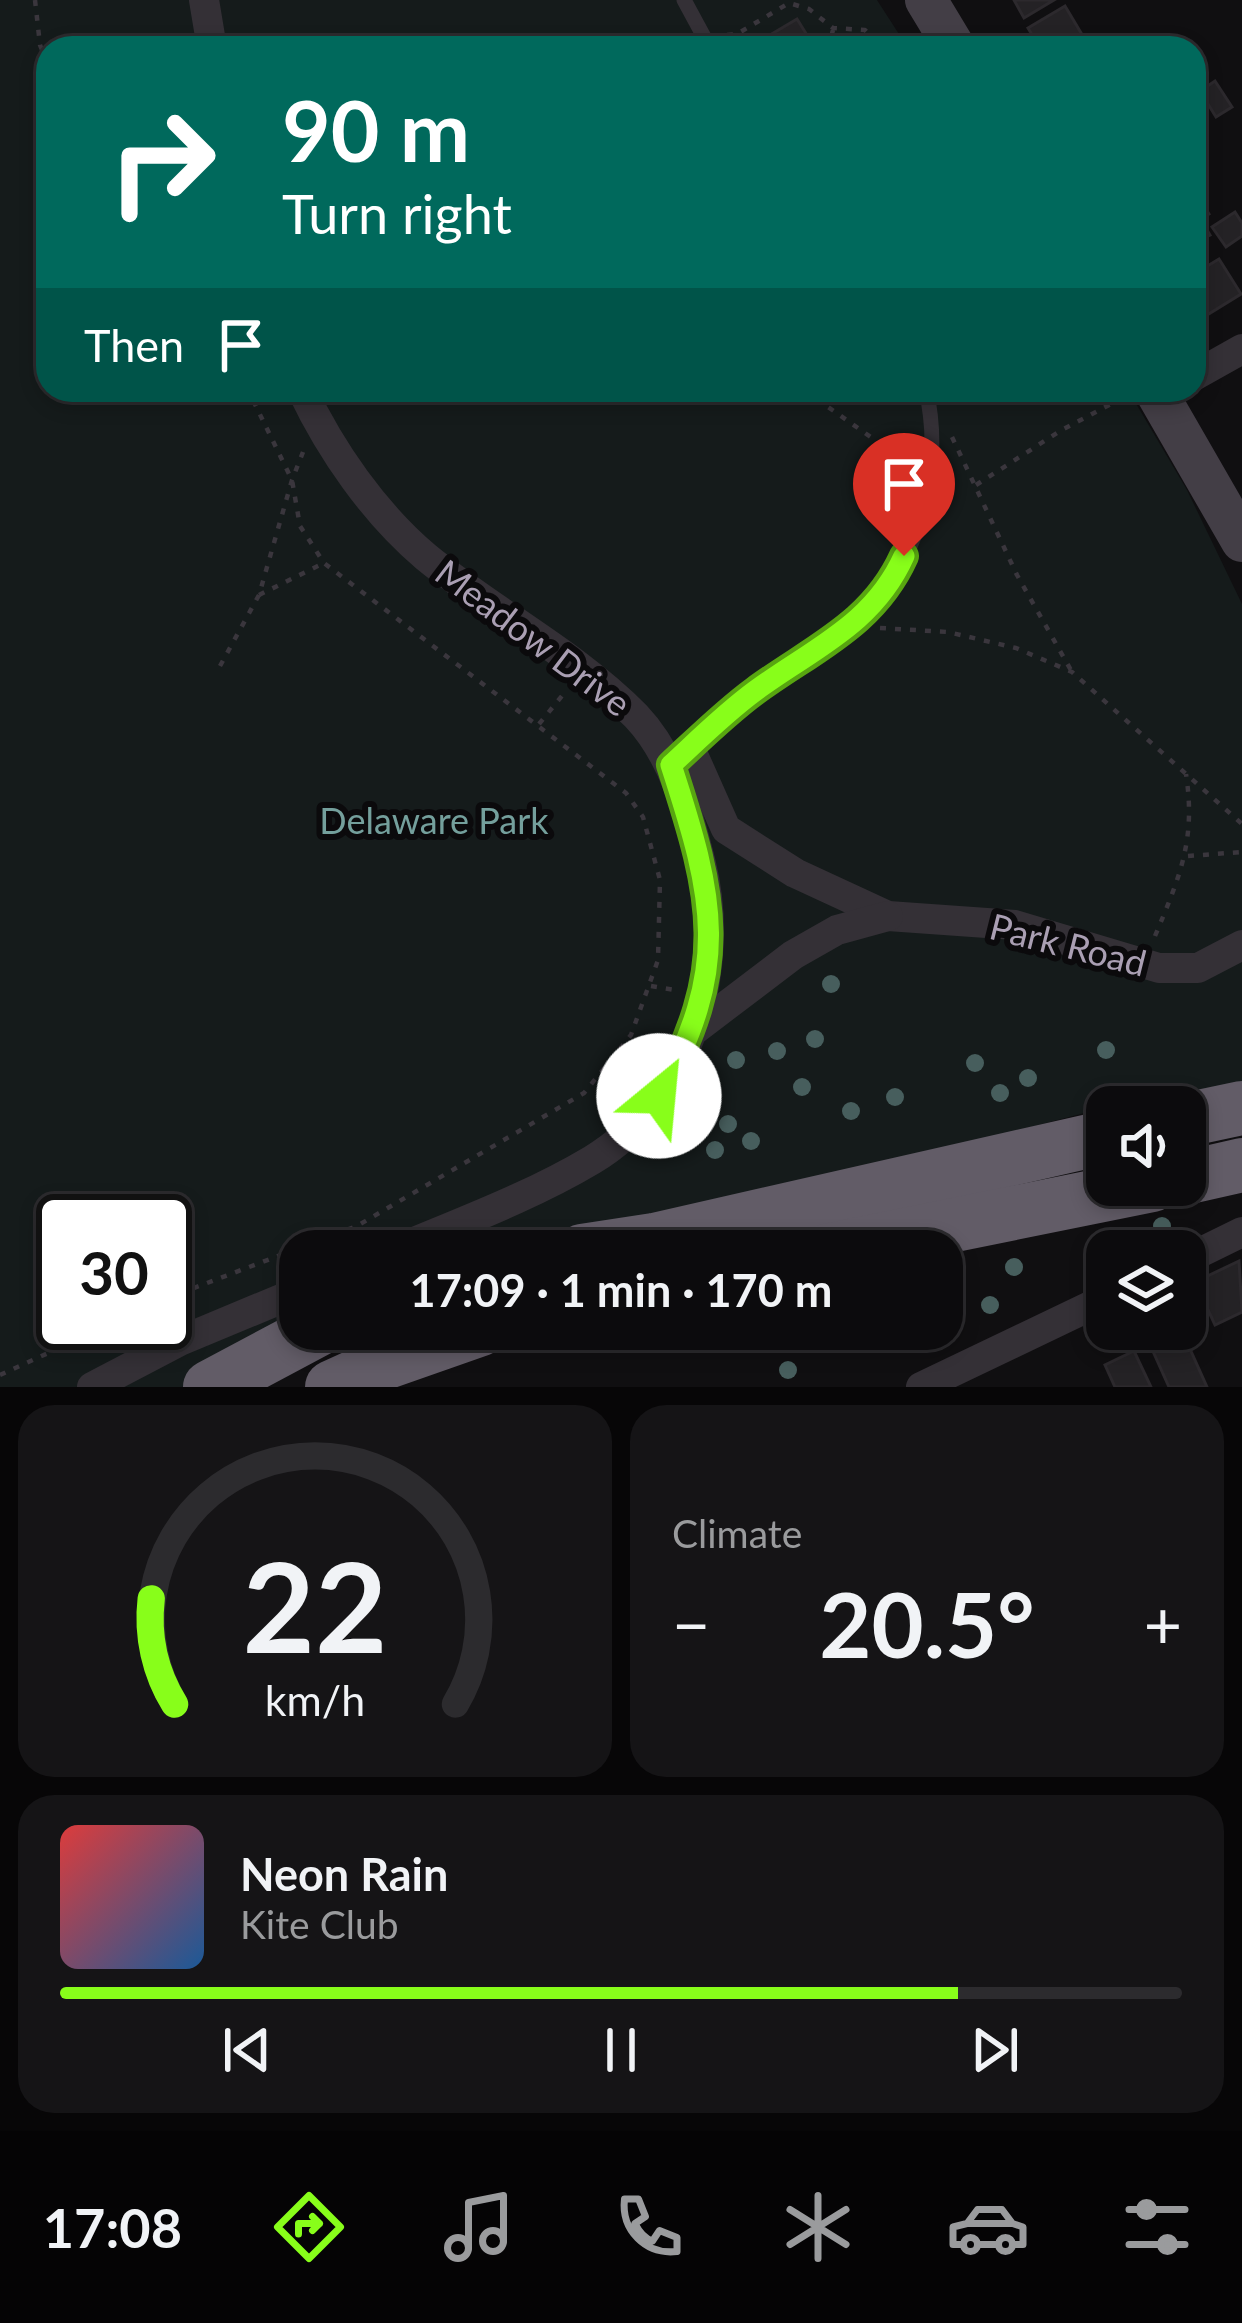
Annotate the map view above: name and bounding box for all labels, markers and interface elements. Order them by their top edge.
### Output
text: 90 m [282,79,470,180]
icon: right [84,84,240,240]
text: Turn right [282,181,512,246]
icon: arrive [208,312,274,378]
text: Then [84,318,184,372]
pin [853,433,955,556]
icon: arrive [871,451,937,517]
street label: Meadow Drive [427,550,640,725]
park label: Delaware Park [319,798,549,842]
street label: Park Road [986,903,1151,985]
position arrow [596,1033,722,1159]
map controls [1086,1086,1206,1350]
button: sound [1086,1086,1206,1206]
speed limit sign: 30 [36,1194,192,1350]
button: layers [1086,1230,1206,1350]
text: 17:09 · 1 min · 170 m [410,1263,832,1317]
text: Climate [672,1510,802,1556]
text: 22 [243,1530,387,1680]
text: 20.5° [819,1569,1035,1677]
text: − [672,1584,710,1663]
text: + [1144,1584,1182,1663]
text: km/h [265,1674,365,1725]
text: Neon Rain [240,1847,448,1901]
text: Kite Club [240,1901,399,1947]
icon: previous [214,2017,280,2083]
icon: pause [588,2017,654,2083]
icon: next [962,2017,1028,2083]
icon: directions [267,2185,351,2269]
icon: music [437,2185,521,2269]
icon: phone [607,2185,691,2269]
icon: climate [776,2185,860,2269]
icon: car [946,2185,1030,2269]
icon: filters [1115,2185,1199,2269]
text: 17:08 [43,2195,182,2260]

